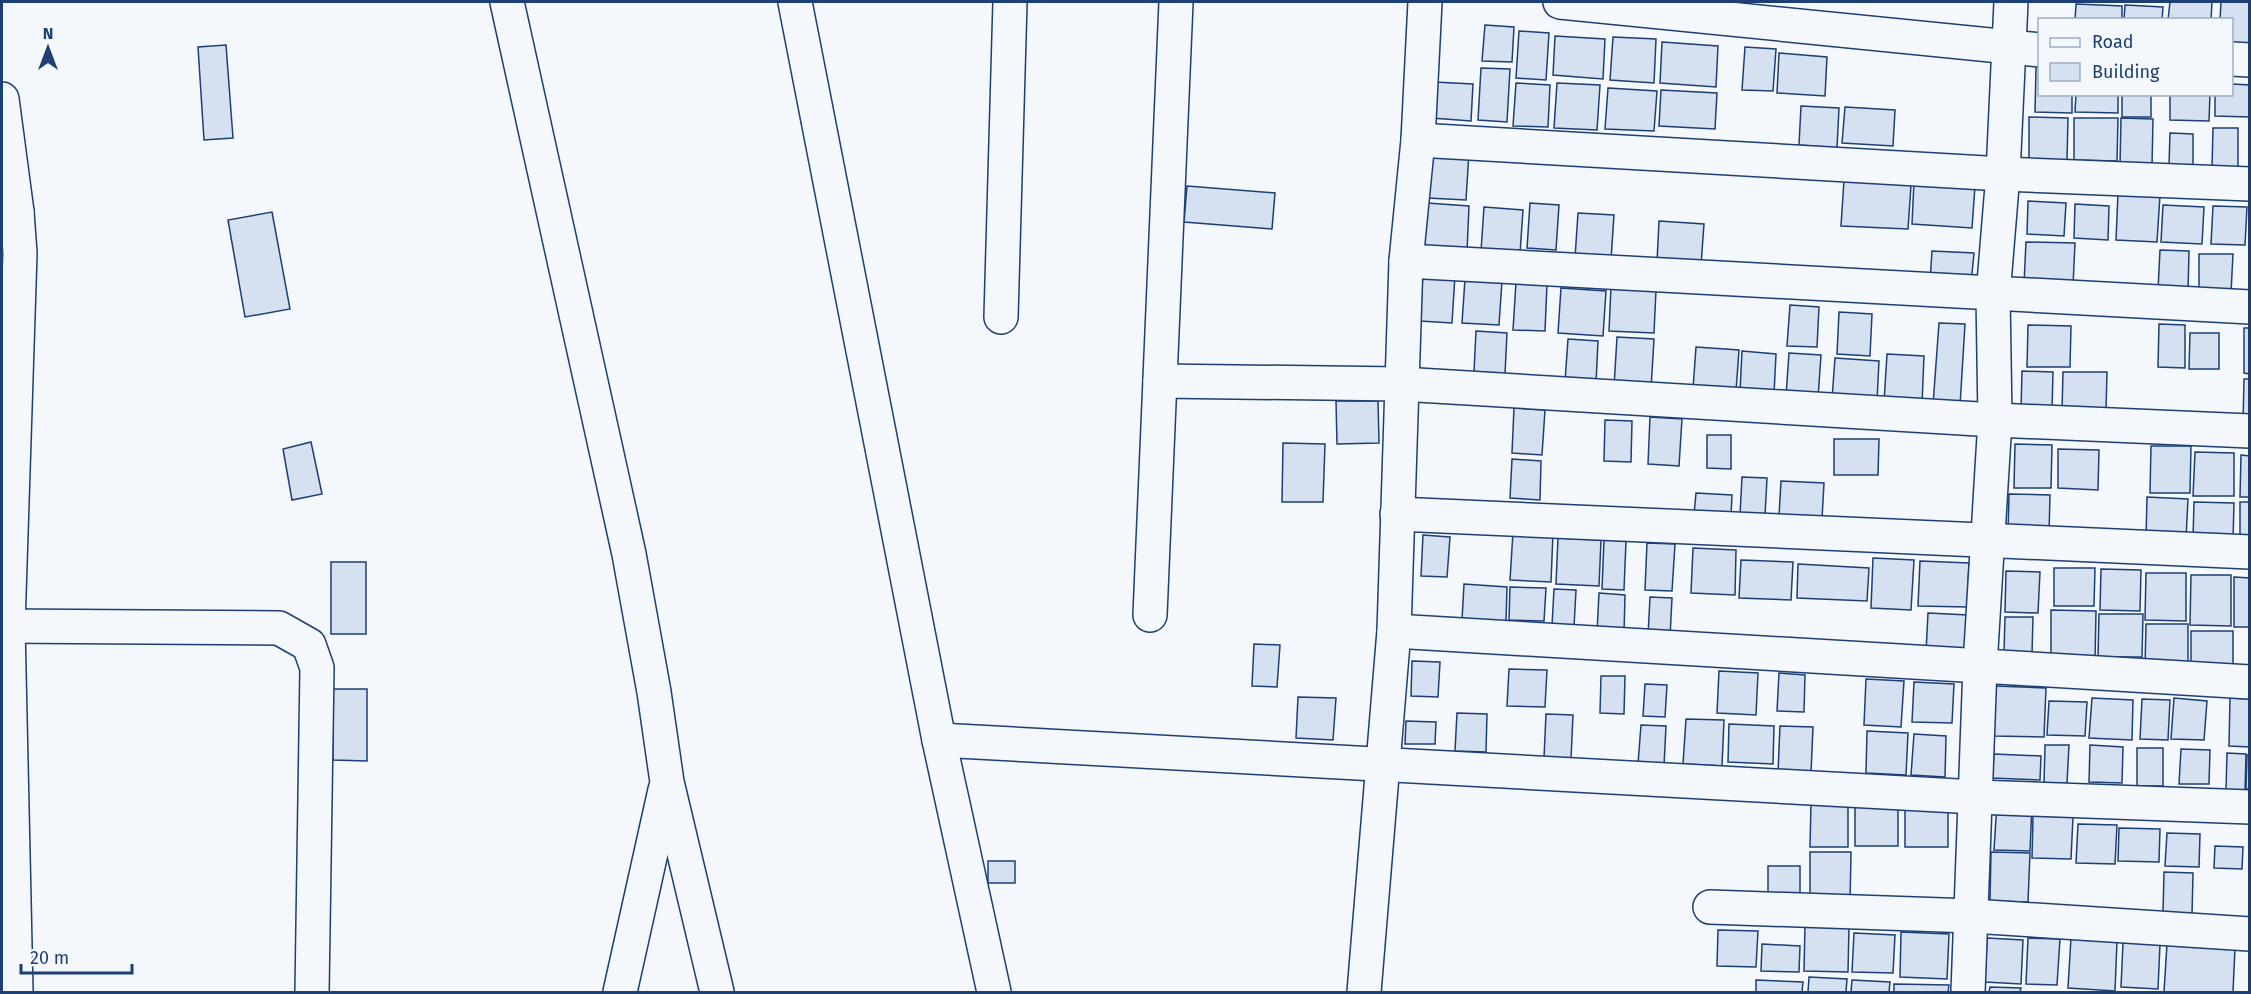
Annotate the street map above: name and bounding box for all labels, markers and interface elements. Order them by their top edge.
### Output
north arrow [18,18,78,78]
legend [2038,18,2233,96]
text: N [43,24,53,43]
text: Road [2092,31,2134,53]
text: Building [2092,61,2160,83]
scale bar [21,937,132,975]
text: 20 m [30,947,69,969]

